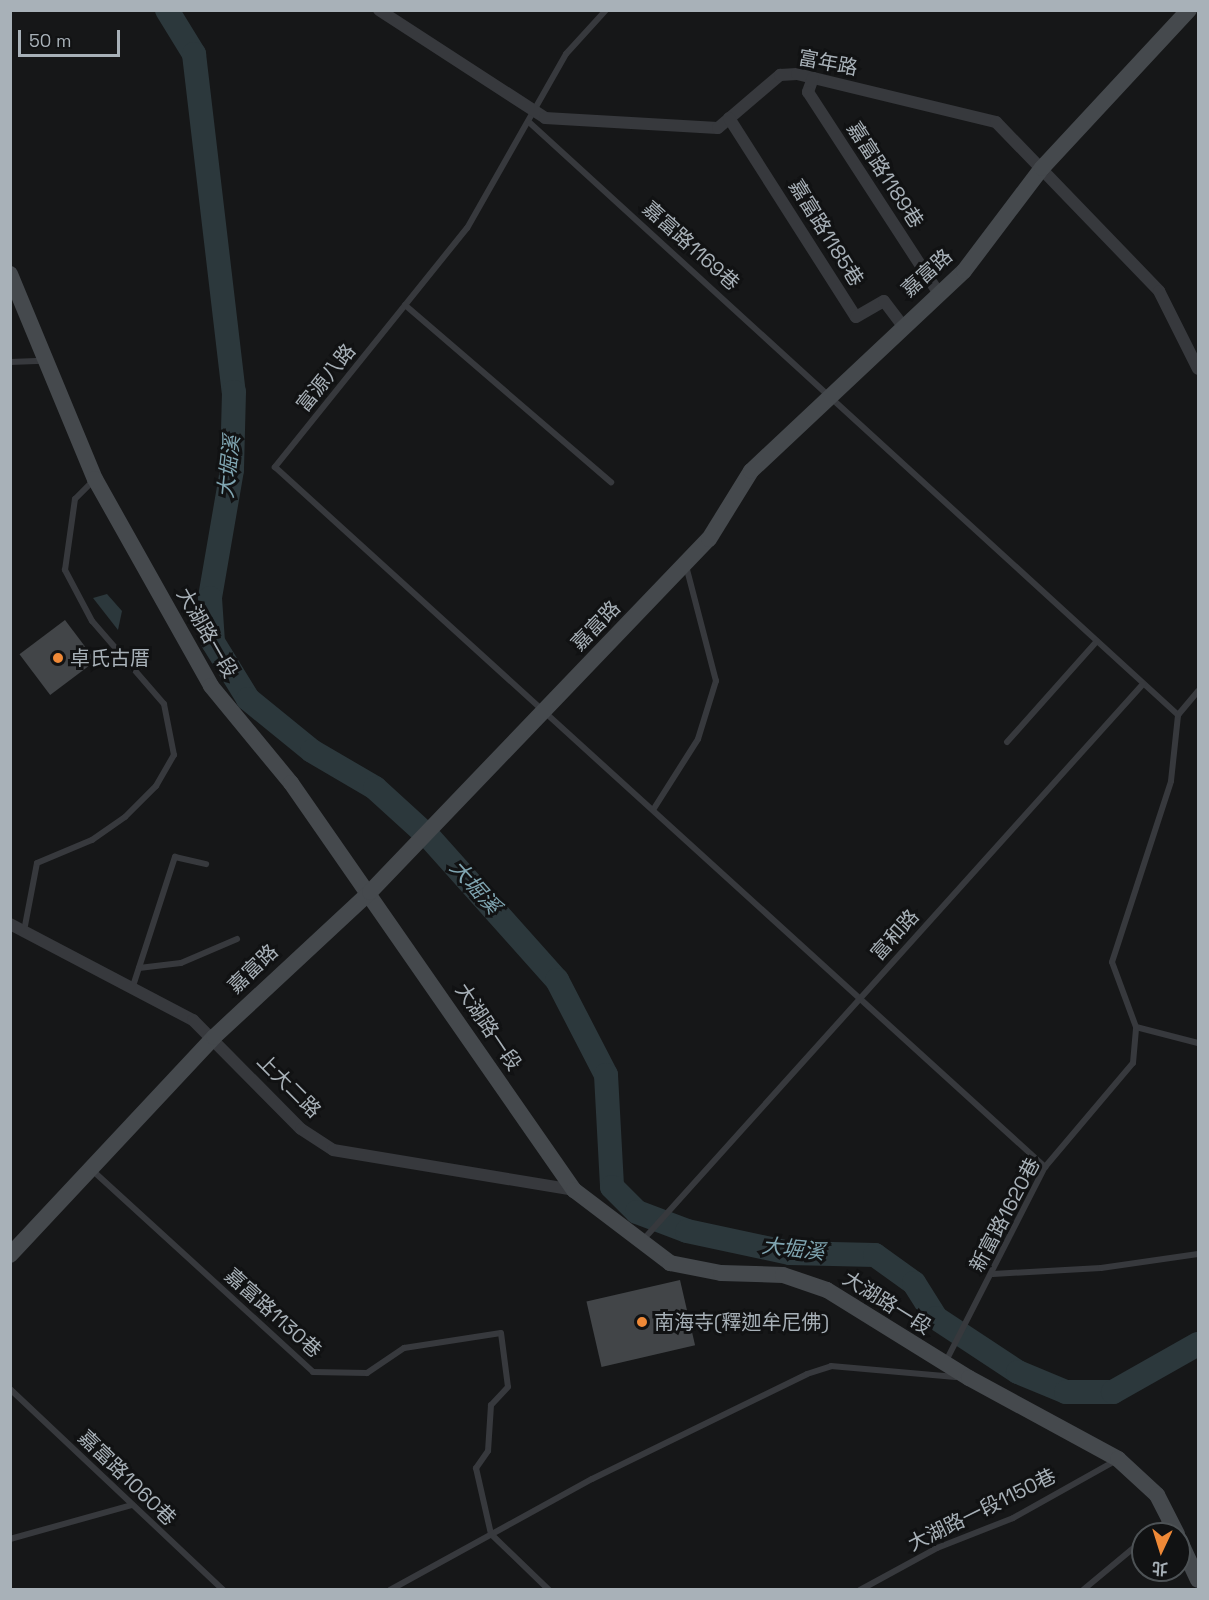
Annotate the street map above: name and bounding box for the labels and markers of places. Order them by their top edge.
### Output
place label: 卓氏古厝 [70,646,150,670]
marker: 卓氏古厝 [51,651,65,665]
place label: 南海寺(釋迦牟尼佛) [654,1310,829,1334]
marker: 南海寺(釋迦牟尼佛) [635,1315,649,1329]

